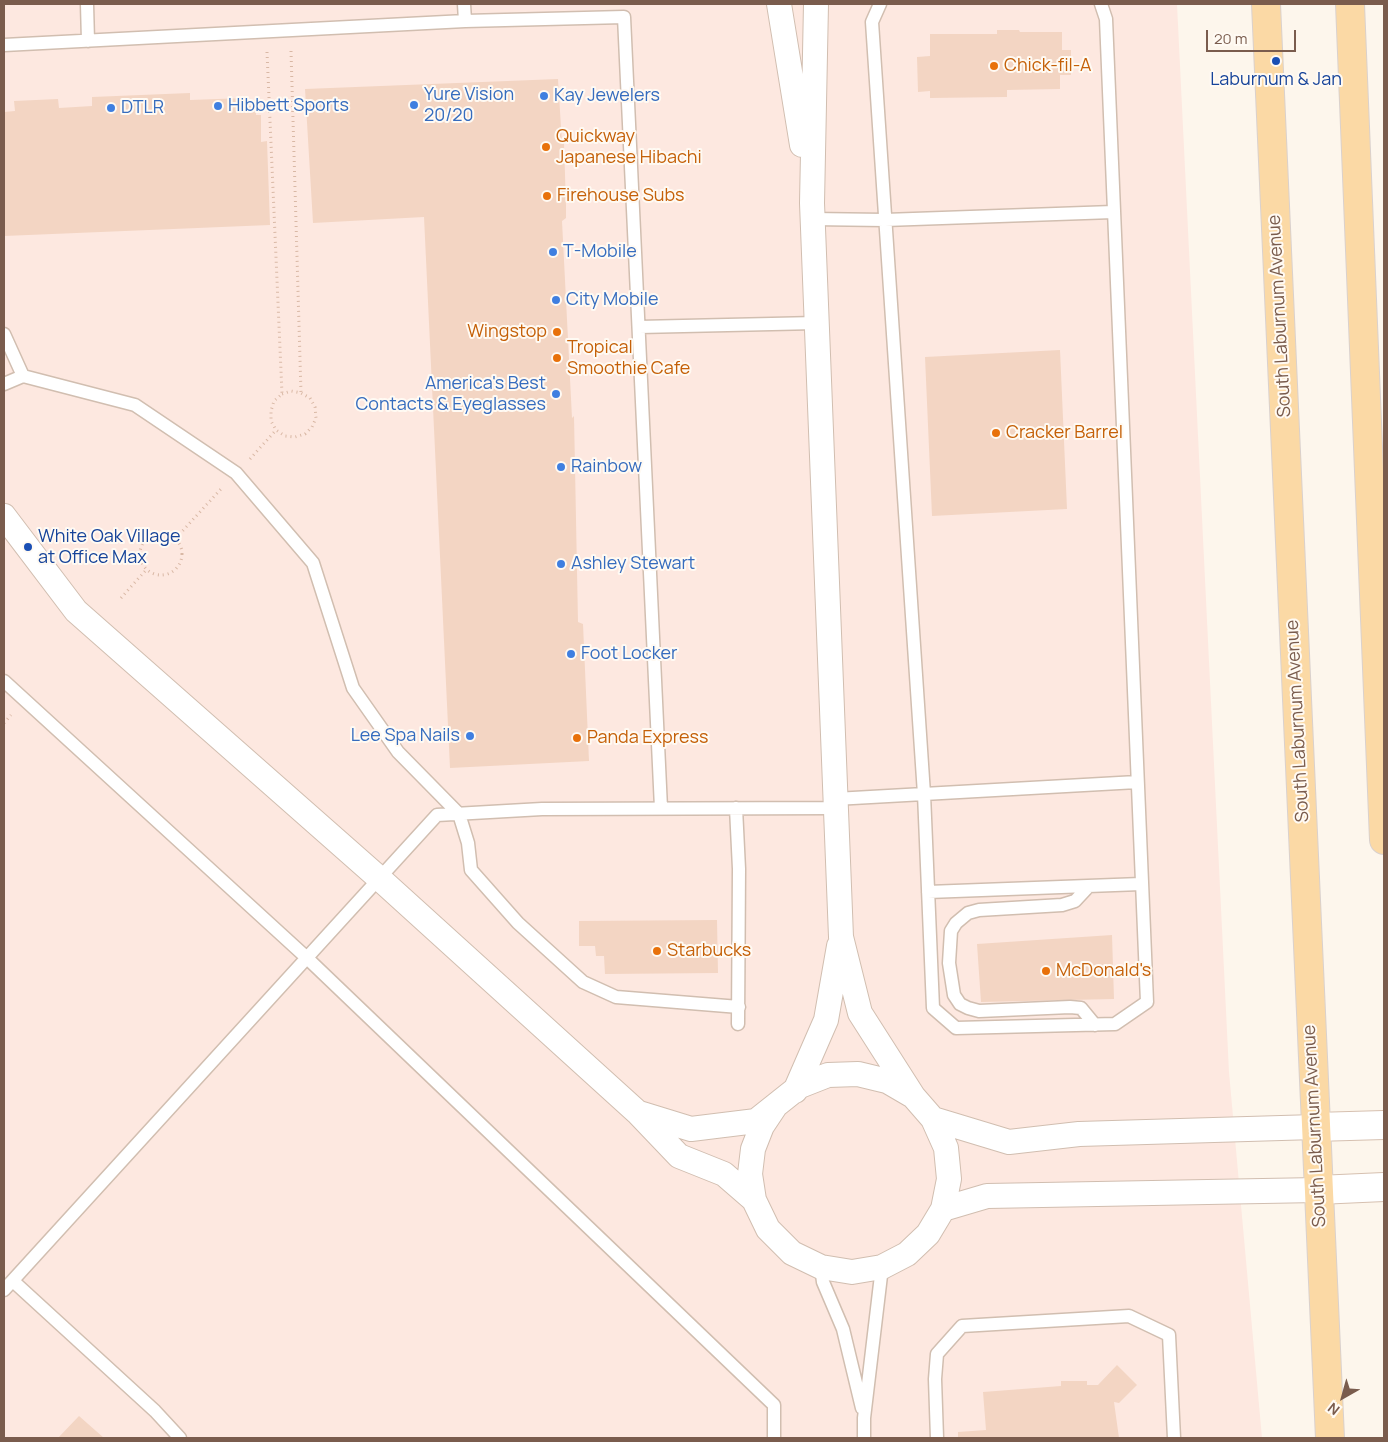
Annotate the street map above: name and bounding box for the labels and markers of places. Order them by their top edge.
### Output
place label: Chick-fil-A [1004,55,1091,77]
marker: Laburnum & Jan [1270,55,1282,67]
marker: Chick-fil-A [988,60,1000,72]
place label: Laburnum & Jan [1210,69,1342,91]
place label: Yure Vision 20/20 [424,84,514,126]
place label: Kay Jewelers [554,85,660,107]
marker: Kay Jewelers [538,90,550,102]
place label: Hibbett Sports [228,95,349,117]
place label: DTLR [121,97,164,119]
marker: Yure Vision 20/20 [408,99,420,111]
marker: Hibbett Sports [212,100,224,112]
marker: DTLR [105,102,117,114]
place label: Quickway Japanese Hibachi [556,126,702,168]
marker: Quickway Japanese Hibachi [540,141,552,153]
place label: Firehouse Subs [557,185,685,207]
marker: Firehouse Subs [541,190,553,202]
place label: T-Mobile [563,241,637,263]
marker: T-Mobile [547,246,559,258]
place label: City Mobile [566,289,658,311]
marker: City Mobile [550,294,562,306]
place label: Wingstop [467,321,547,343]
marker: Wingstop [551,326,563,338]
place label: Tropical Smoothie Cafe [567,337,690,379]
marker: Tropical Smoothie Cafe [551,352,563,364]
place label: America's Best Contacts & Eyeglasses [355,373,546,416]
marker: America's Best Contacts & Eyeglasses [550,388,562,400]
place label: Cracker Barrel [1006,422,1123,444]
marker: Cracker Barrel [990,427,1002,439]
place label: Rainbow [571,456,642,478]
marker: Rainbow [555,461,567,473]
place label: White Oak Village at Office Max [38,526,181,568]
marker: White Oak Village at Office Max [22,541,34,553]
place label: Ashley Stewart [571,553,695,575]
marker: Ashley Stewart [555,558,567,570]
place label: Foot Locker [581,643,677,665]
marker: Foot Locker [565,648,577,660]
place label: Lee Spa Nails [351,725,460,747]
place label: Panda Express [587,727,708,749]
marker: Lee Spa Nails [464,730,476,742]
marker: Panda Express [571,732,583,744]
place label: Starbucks [667,940,751,962]
marker: Starbucks [651,945,663,957]
place label: McDonald's [1056,960,1151,982]
marker: McDonald's [1040,965,1052,977]

